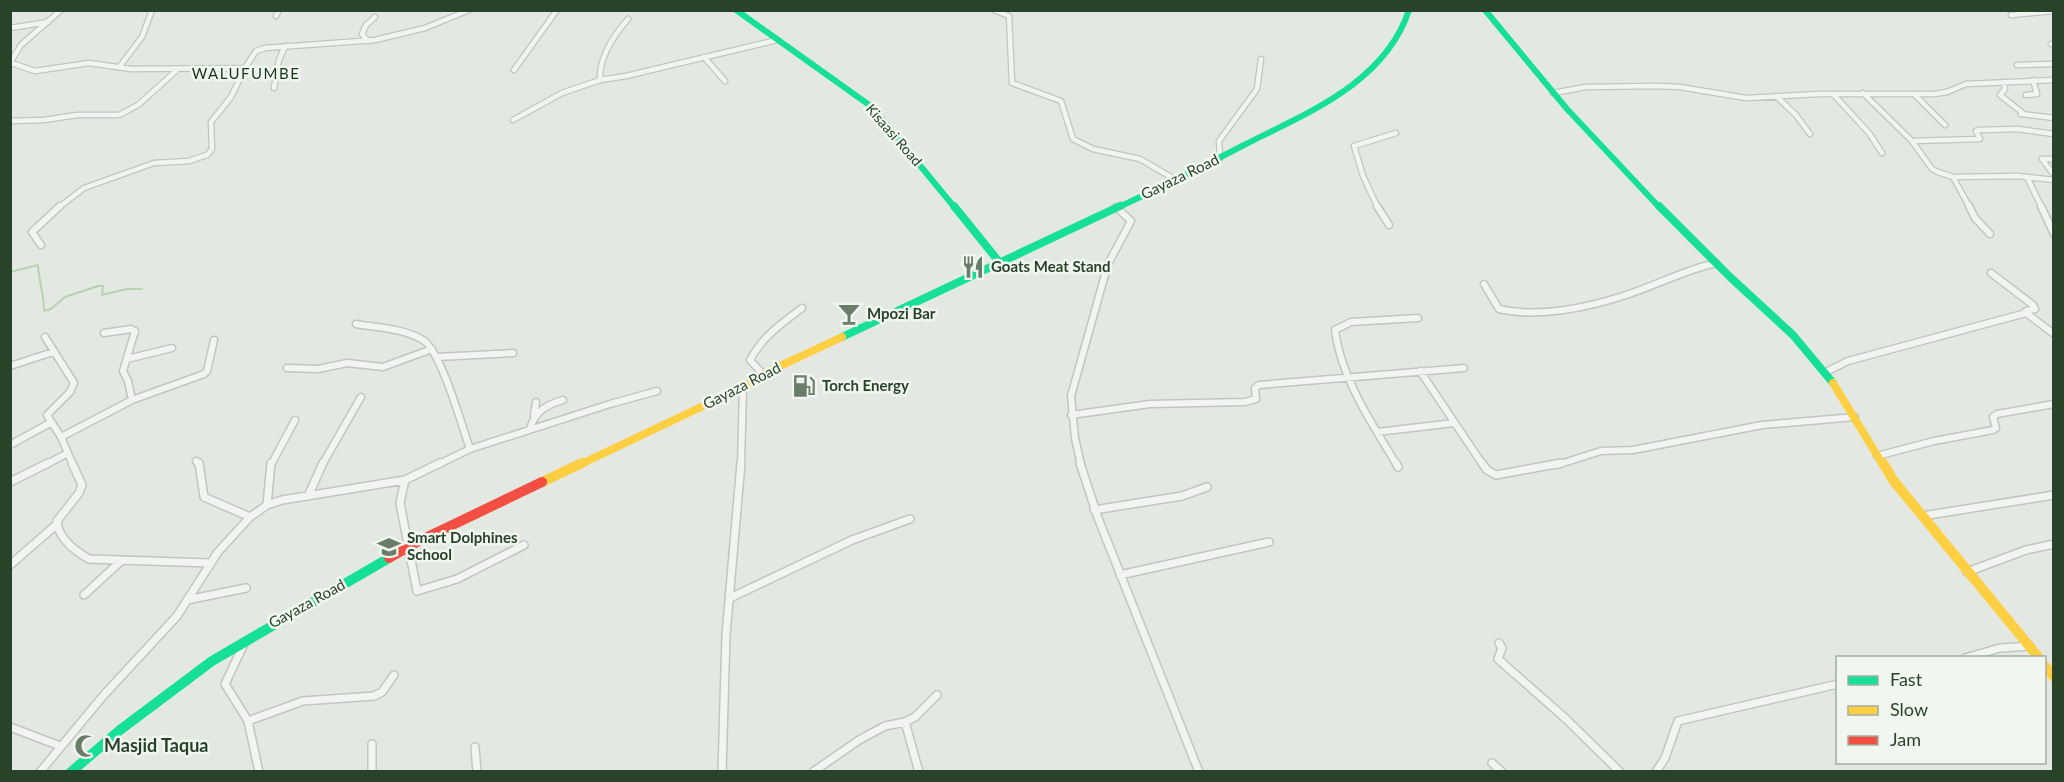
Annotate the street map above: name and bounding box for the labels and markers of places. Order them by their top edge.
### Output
restaurant icon: Goats Meat Stand [960,254,986,280]
place label: Goats Meat Stand [991,257,1111,275]
bar icon: Mpozi Bar [836,301,862,327]
place label: Mpozi Bar [867,304,936,322]
fuel station icon: Torch Energy [791,373,817,399]
place label: Torch Energy [822,376,909,394]
place label: Smart Dolphines School [407,528,518,563]
school or university icon: Smart Dolphines School [376,534,402,560]
mosque icon: Masjid Taqua [73,733,99,759]
place label: Masjid Taqua [104,734,208,756]

